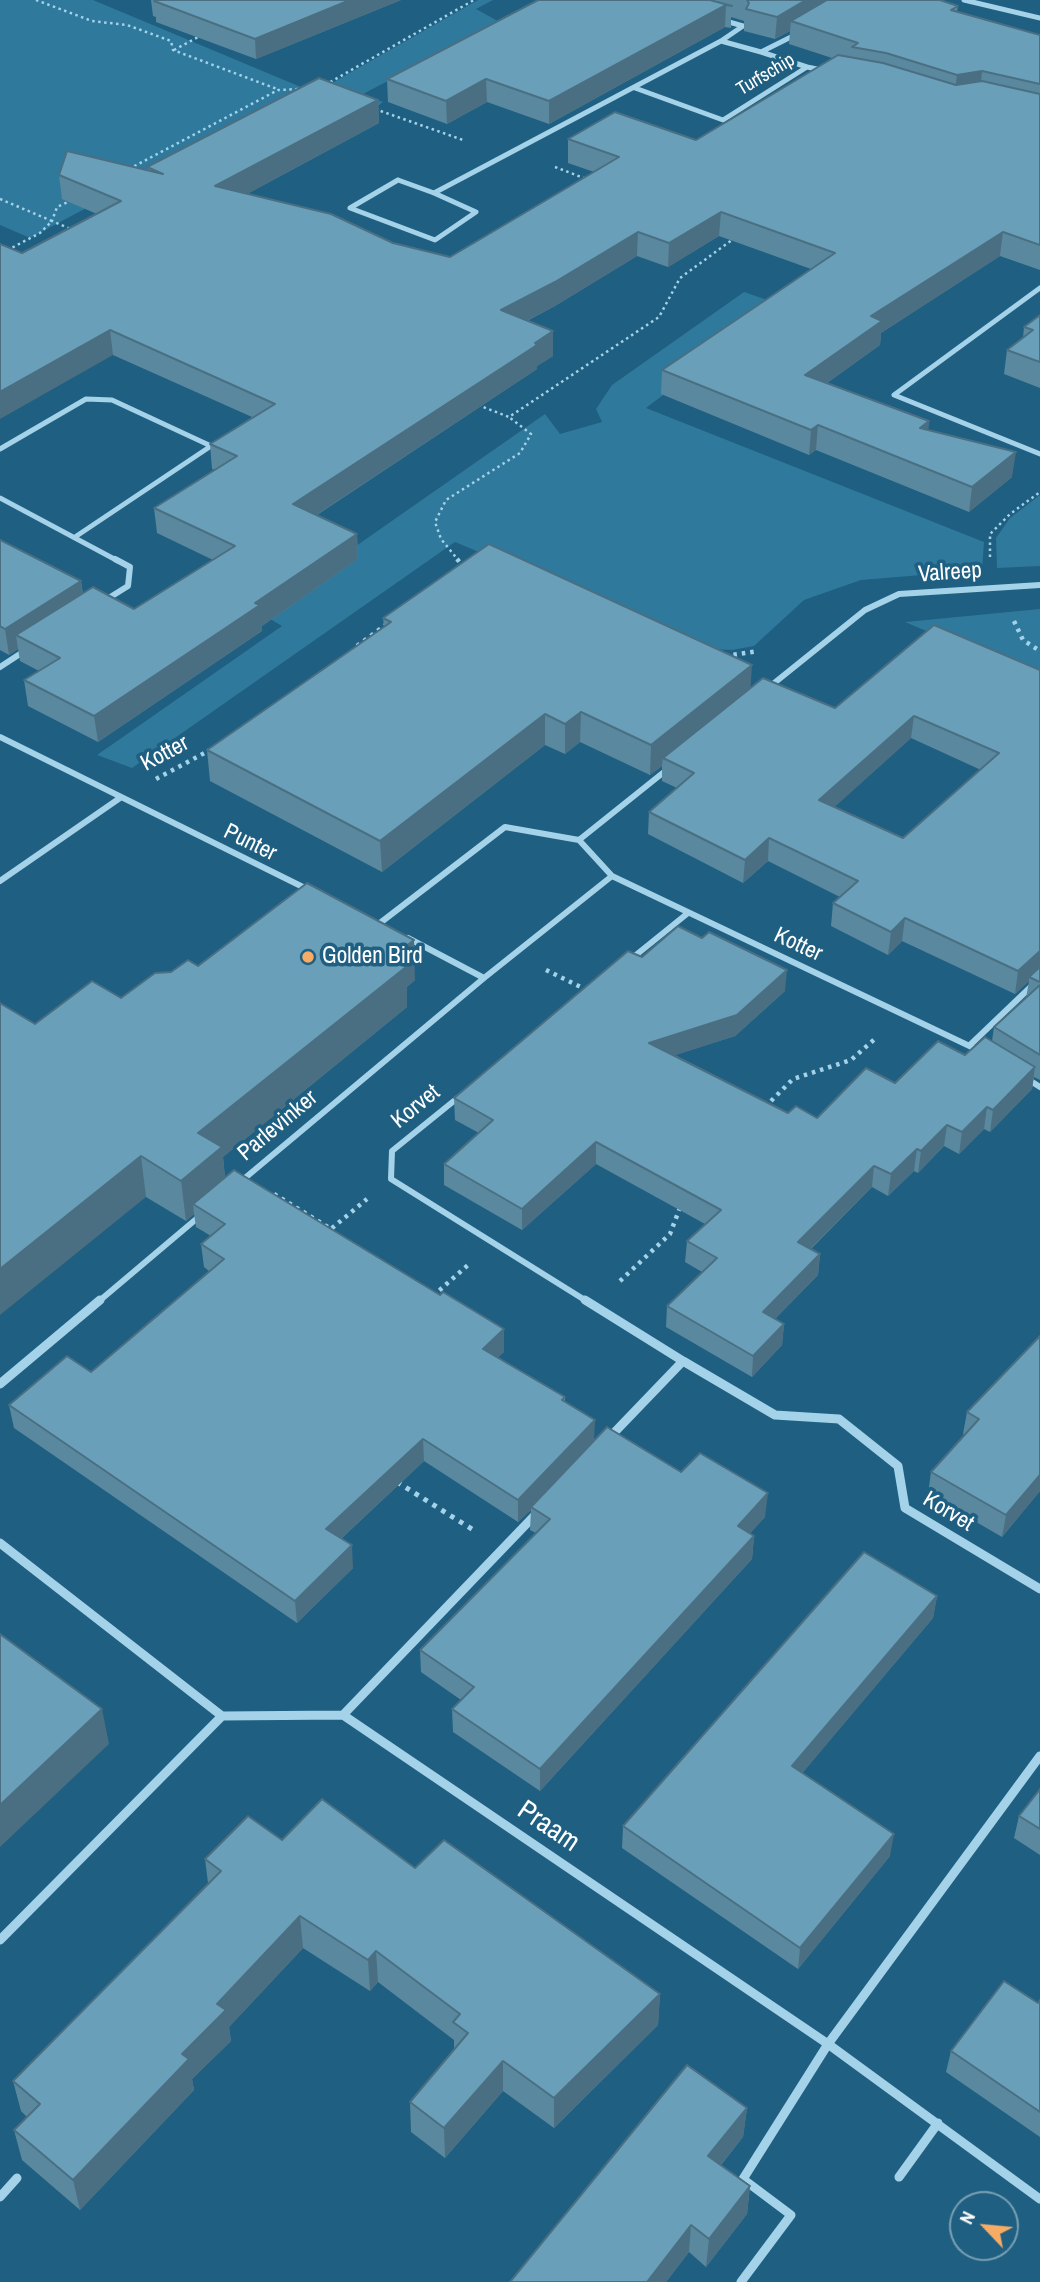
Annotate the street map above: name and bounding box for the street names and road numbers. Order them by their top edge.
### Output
street label: Turfschip [733,49,799,101]
street label: Valreep [917,557,983,589]
street label: Kotter [136,730,194,778]
street label: Punter [219,818,281,868]
street label: Kotter [769,922,827,968]
street label: Korvet [386,1079,446,1135]
street label: Parlevinker [233,1085,323,1167]
street label: Korvet [918,1486,978,1538]
street label: Praam [511,1794,585,1860]

